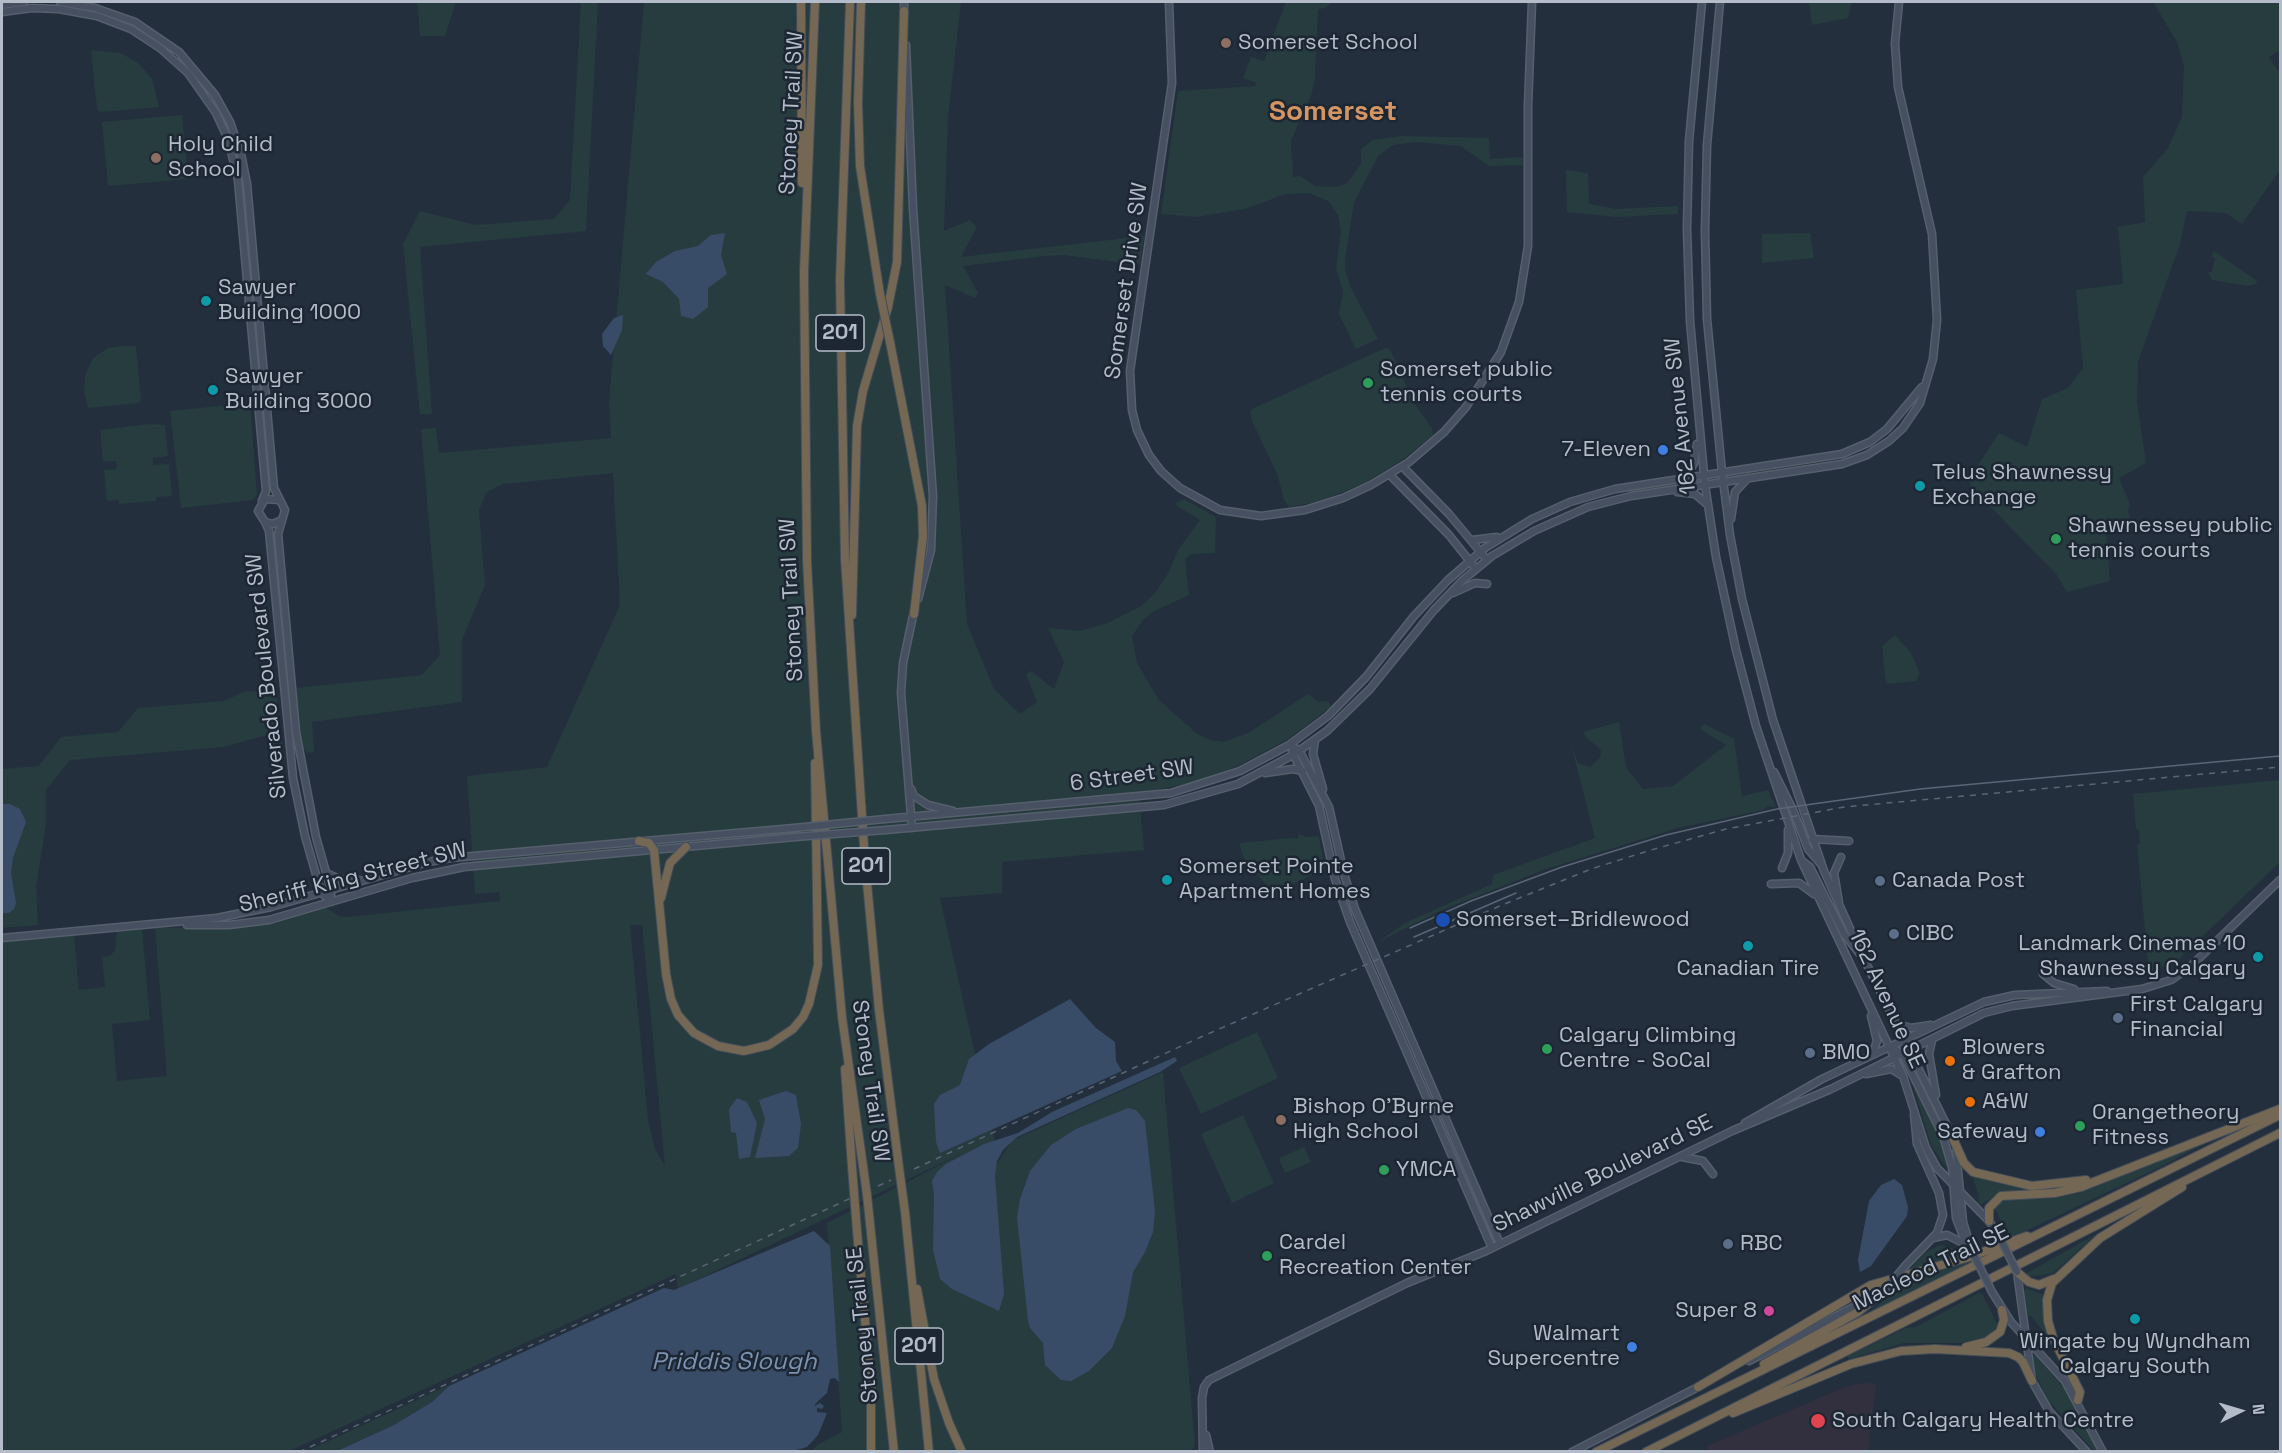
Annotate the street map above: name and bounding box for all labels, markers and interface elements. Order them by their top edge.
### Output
place label: Somerset School [1238,30,1418,56]
street label: Stoney Trail SW [775,31,809,195]
marker: Somerset School [1219,36,1233,50]
district label: Somerset [1269,95,1397,129]
place label: Holy Child School [168,132,273,184]
marker: Holy Child School [149,151,163,165]
street label: Somerset Drive SW [1100,181,1154,381]
place label: Sawyer Building 1000 [218,275,361,326]
marker: Sawyer Building 1000 [199,294,213,308]
road number: 201 [816,315,864,351]
street label: 162 Avenue SW [1660,336,1702,496]
place label: Somerset public tennis courts [1380,357,1553,408]
place label: Sawyer Building 3000 [225,364,372,416]
marker: Somerset public tennis courts [1361,376,1375,390]
marker: Sawyer Building 3000 [206,383,220,397]
place label: 7-Eleven [1562,437,1651,463]
marker: 7-Eleven [1656,443,1670,457]
place label: Telus Shawnessy Exchange [1932,460,2112,512]
marker: Telus Shawnessy Exchange [1913,479,1927,493]
place label: Shawnessey public tennis courts [2068,513,2273,564]
street label: Stoney Trail SW [775,518,809,682]
marker: Shawnessey public tennis courts [2049,532,2063,546]
street label: Silverado Boulevard SW [241,552,293,800]
street label: 6 Street SW [1068,754,1196,798]
street label: Sheriff King Street SW [236,837,470,919]
road number: 201 [842,848,890,884]
place label: Somerset Pointe Apartment Homes [1179,854,1371,906]
place label: Canada Post [1892,868,2025,894]
marker: Somerset Pointe Apartment Homes [1160,873,1174,887]
marker: Canada Post [1873,874,1887,888]
place label: Somerset–Bridlewood [1456,907,1690,933]
marker: Somerset–Bridlewood [1434,911,1452,929]
place label: CIBC [1906,921,1954,947]
street label: 162 Avenue SE [1842,925,1930,1073]
marker: CIBC [1887,927,1901,941]
place label: Landmark Cinemas 10 Shawnessy Calgary [2018,931,2246,982]
marker: Canadian Tire [1741,939,1755,953]
marker: Landmark Cinemas 10 Shawnessy Calgary [2251,950,2265,964]
place label: Canadian Tire [1676,956,1820,982]
place label: First Calgary Financial [2130,992,2263,1044]
street label: Stoney Trail SW [846,998,894,1164]
marker: First Calgary Financial [2111,1011,2125,1025]
place label: Calgary Climbing Centre - SoCal [1559,1023,1736,1074]
place label: Blowers & Grafton [1962,1035,2061,1086]
place label: BMO [1822,1040,1870,1066]
marker: Calgary Climbing Centre - SoCal [1540,1042,1554,1056]
marker: BMO [1803,1046,1817,1060]
marker: Blowers & Grafton [1943,1054,1957,1068]
place label: A&W [1982,1089,2028,1115]
place label: Bishop O'Byrne High School [1293,1094,1454,1146]
marker: A&W [1963,1095,1977,1109]
place label: Orangetheory Fitness [2092,1100,2239,1152]
street label: Shawville Boulevard SE [1489,1109,1717,1239]
marker: Bishop O'Byrne High School [1274,1113,1288,1127]
place label: Safeway [1937,1119,2028,1145]
marker: Orangetheory Fitness [2073,1119,2087,1133]
marker: Safeway [2033,1125,2047,1139]
place label: YMCA [1396,1157,1456,1183]
marker: YMCA [1377,1163,1391,1177]
street label: Macleod Trail SE [1849,1219,2013,1317]
place label: Cardel Recreation Center [1279,1230,1472,1282]
place label: RBC [1740,1231,1783,1257]
marker: RBC [1721,1237,1735,1251]
street label: Stoney Trail SE [842,1246,884,1404]
marker: Cardel Recreation Center [1260,1249,1274,1263]
place label: Super 8 [1675,1298,1757,1324]
marker: Super 8 [1762,1304,1776,1318]
marker: Wingate by Wyndham Calgary South [2128,1312,2142,1326]
place label: Walmart Supercentre [1488,1321,1620,1372]
road number: 201 [895,1328,943,1364]
place label: Wingate by Wyndham Calgary South [2019,1329,2251,1380]
marker: Walmart Supercentre [1625,1340,1639,1354]
water label: Priddis Slough [651,1348,817,1376]
north arrow [2210,1381,2270,1441]
text: N [2248,1403,2269,1416]
place label: South Calgary Health Centre [1832,1408,2134,1434]
marker: South Calgary Health Centre [1809,1412,1827,1430]

